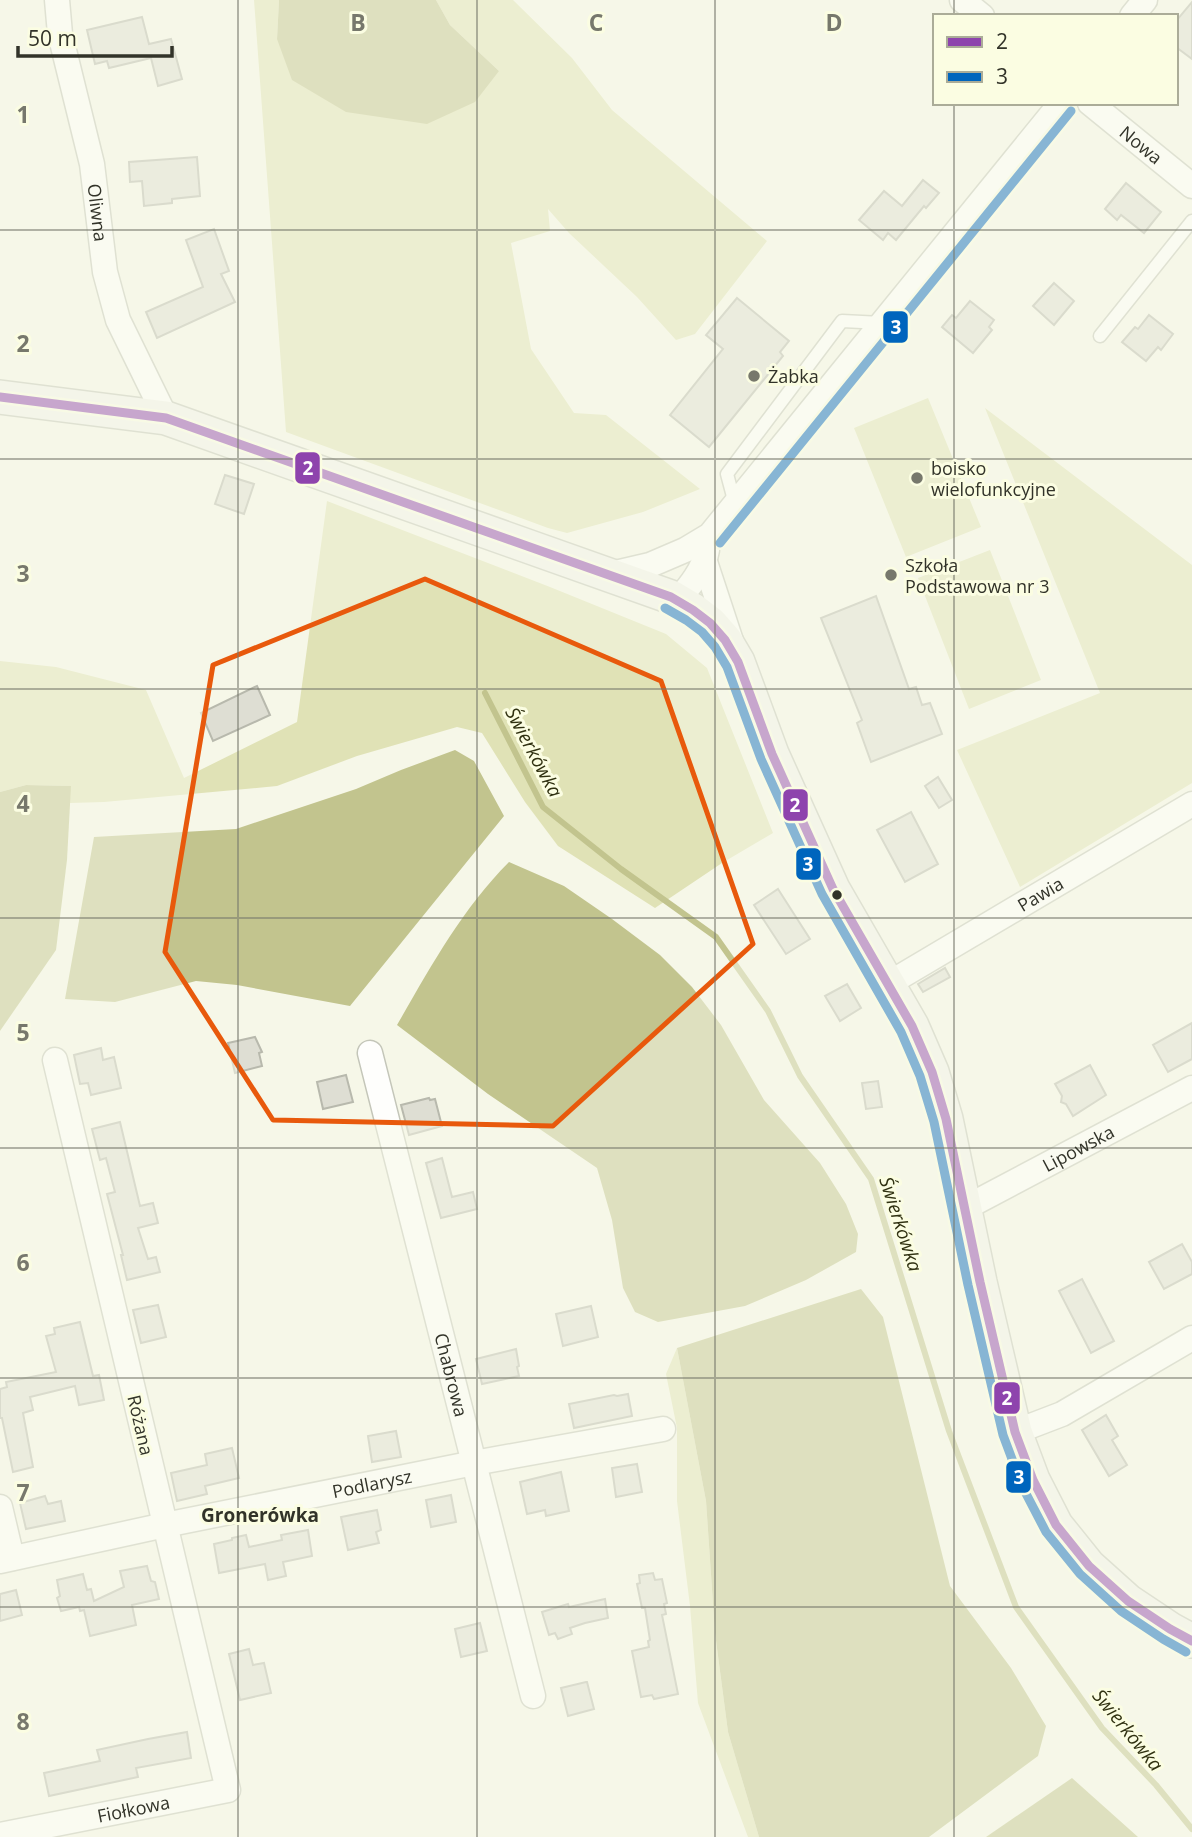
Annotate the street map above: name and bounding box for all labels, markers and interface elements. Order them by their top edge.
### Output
text: B [350,6,366,38]
text: C [589,6,603,38]
text: D [825,6,843,38]
scale bar [18,14,172,58]
legend [933,14,1178,105]
text: 50 m [28,24,77,52]
text: 2 [996,27,1008,55]
text: 3 [996,62,1008,90]
text: 1 [16,98,30,130]
street label: Nowa [1115,120,1168,169]
street label: Oliwna [82,182,113,243]
line badge: 3 [882,310,909,344]
text: 3 [891,314,902,340]
text: 2 [16,327,30,359]
place label: Żabka [768,364,819,388]
marker: Żabka [746,368,762,384]
line badge: 2 [294,451,321,485]
text: 2 [303,455,314,481]
place label: boisko wielofunkcyjne [931,456,1056,501]
marker: boisko wielofunkcyjne [909,470,925,486]
place label: Szkoła Podstawowa nr 3 [905,553,1049,598]
text: 3 [16,557,30,589]
marker: Szkoła Podstawowa nr 3 [883,567,899,583]
water label: Świerkówka [499,702,569,802]
text: 4 [16,787,30,819]
line badge: 2 [782,788,809,822]
text: 2 [790,792,801,818]
line badge: 3 [795,847,822,881]
text: 3 [803,851,814,877]
street label: Pawia [1013,871,1068,917]
unlabelled marker [830,888,844,902]
text: 5 [16,1016,30,1048]
street label: Lipowska [1038,1119,1118,1177]
water label: Świerkówka [873,1173,929,1275]
text: 6 [16,1246,30,1278]
street label: Chabrowa [429,1330,474,1419]
line badge: 2 [993,1381,1021,1415]
text: 2 [1002,1385,1013,1411]
street label: Różana [122,1392,160,1458]
line badge: 3 [1005,1460,1032,1494]
street label: Podlarysz [330,1464,414,1503]
text: 3 [1014,1464,1025,1490]
text: 7 [16,1476,30,1508]
district label: Gronerówka [201,1502,319,1528]
water label: Świerkówka [1087,1684,1169,1777]
text: 8 [16,1705,30,1737]
street label: Fiołkowa [95,1790,172,1828]

